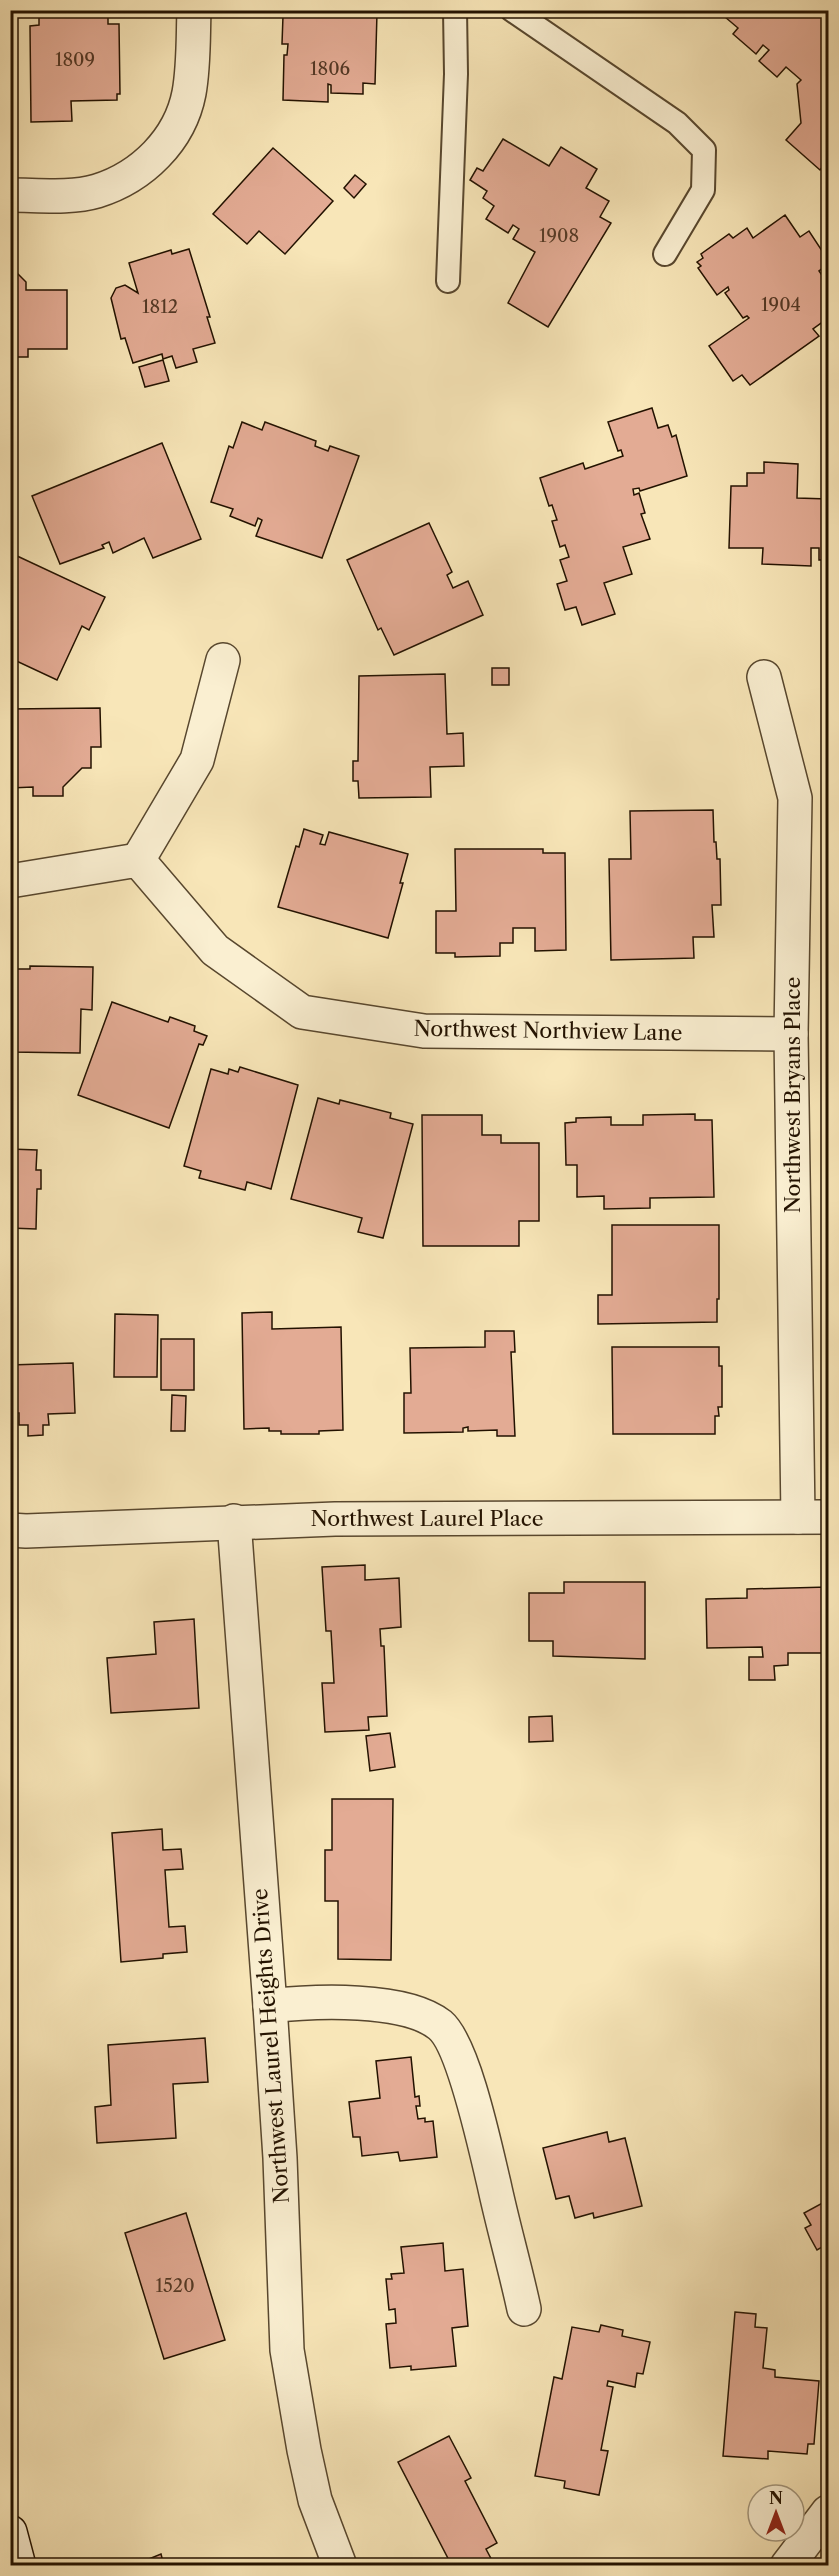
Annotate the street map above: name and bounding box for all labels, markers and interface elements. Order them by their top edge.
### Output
house number: 1809 [55,49,95,71]
house number: 1806 [310,58,350,80]
house number: 1908 [539,225,579,247]
house number: 1904 [761,294,801,316]
house number: 1812 [142,296,178,318]
street label: Northwest Bryans Place [780,977,805,1213]
street label: Northwest Northview Lane [413,1016,683,1045]
street label: Northwest Laurel Place [310,1506,544,1531]
street label: Northwest Laurel Heights Drive [247,1888,294,2204]
house number: 1520 [155,2275,195,2297]
north arrow [746,2483,806,2543]
text: N [769,2488,783,2508]

